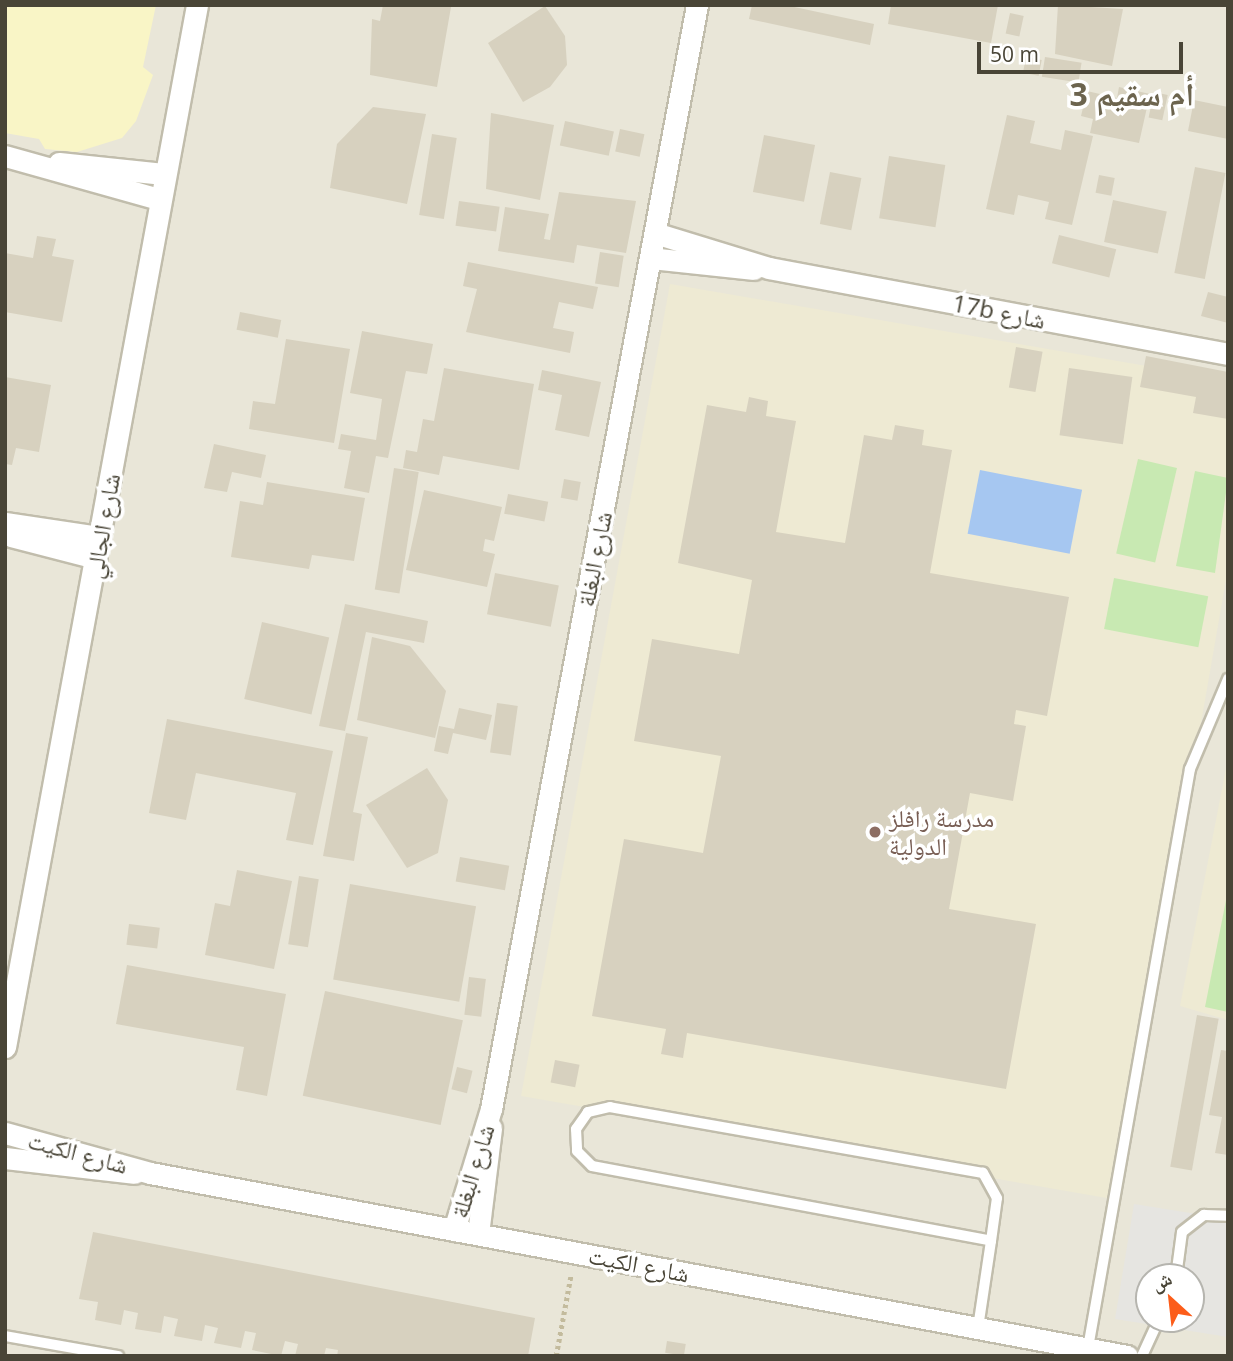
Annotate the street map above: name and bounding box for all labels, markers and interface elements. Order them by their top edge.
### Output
scale bar [981,28,1188,72]
text: 50 m [990,40,1039,68]
district label: أم سقيم 3 [1070,75,1194,113]
street label: 17b شارع [950,288,1048,334]
street label: شارع الجالي [79,471,125,581]
street label: شارع البغلة [571,509,617,609]
place label: مدرسة رافلز الدولية [889,804,994,860]
marker: مدرسة رافلز الدولية [867,824,883,840]
street label: شارع البغلة [444,1121,500,1221]
street label: شارع الكيت [25,1125,131,1179]
street label: شارع الكيت [586,1240,692,1288]
north arrow [1135,1263,1205,1333]
text: ش [1146,1265,1176,1297]

